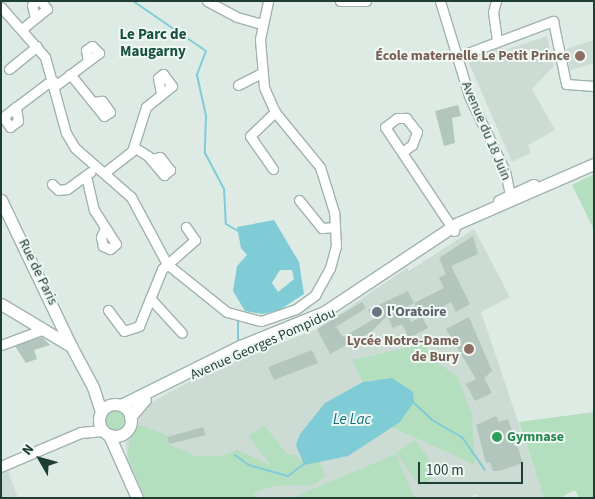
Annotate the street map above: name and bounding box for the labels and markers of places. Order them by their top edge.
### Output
place label: École maternelle Le Petit Prince [375,48,570,64]
marker: École maternelle Le Petit Prince [574,50,586,62]
place label: l'Oratoire [387,304,447,320]
marker: l'Oratoire [371,306,383,318]
place label: Lycée Notre-Dame de Bury [347,333,459,366]
marker: Lycée Notre-Dame de Bury [463,343,475,355]
place label: Gymnase [507,429,564,445]
marker: Gymnase [491,431,503,443]

